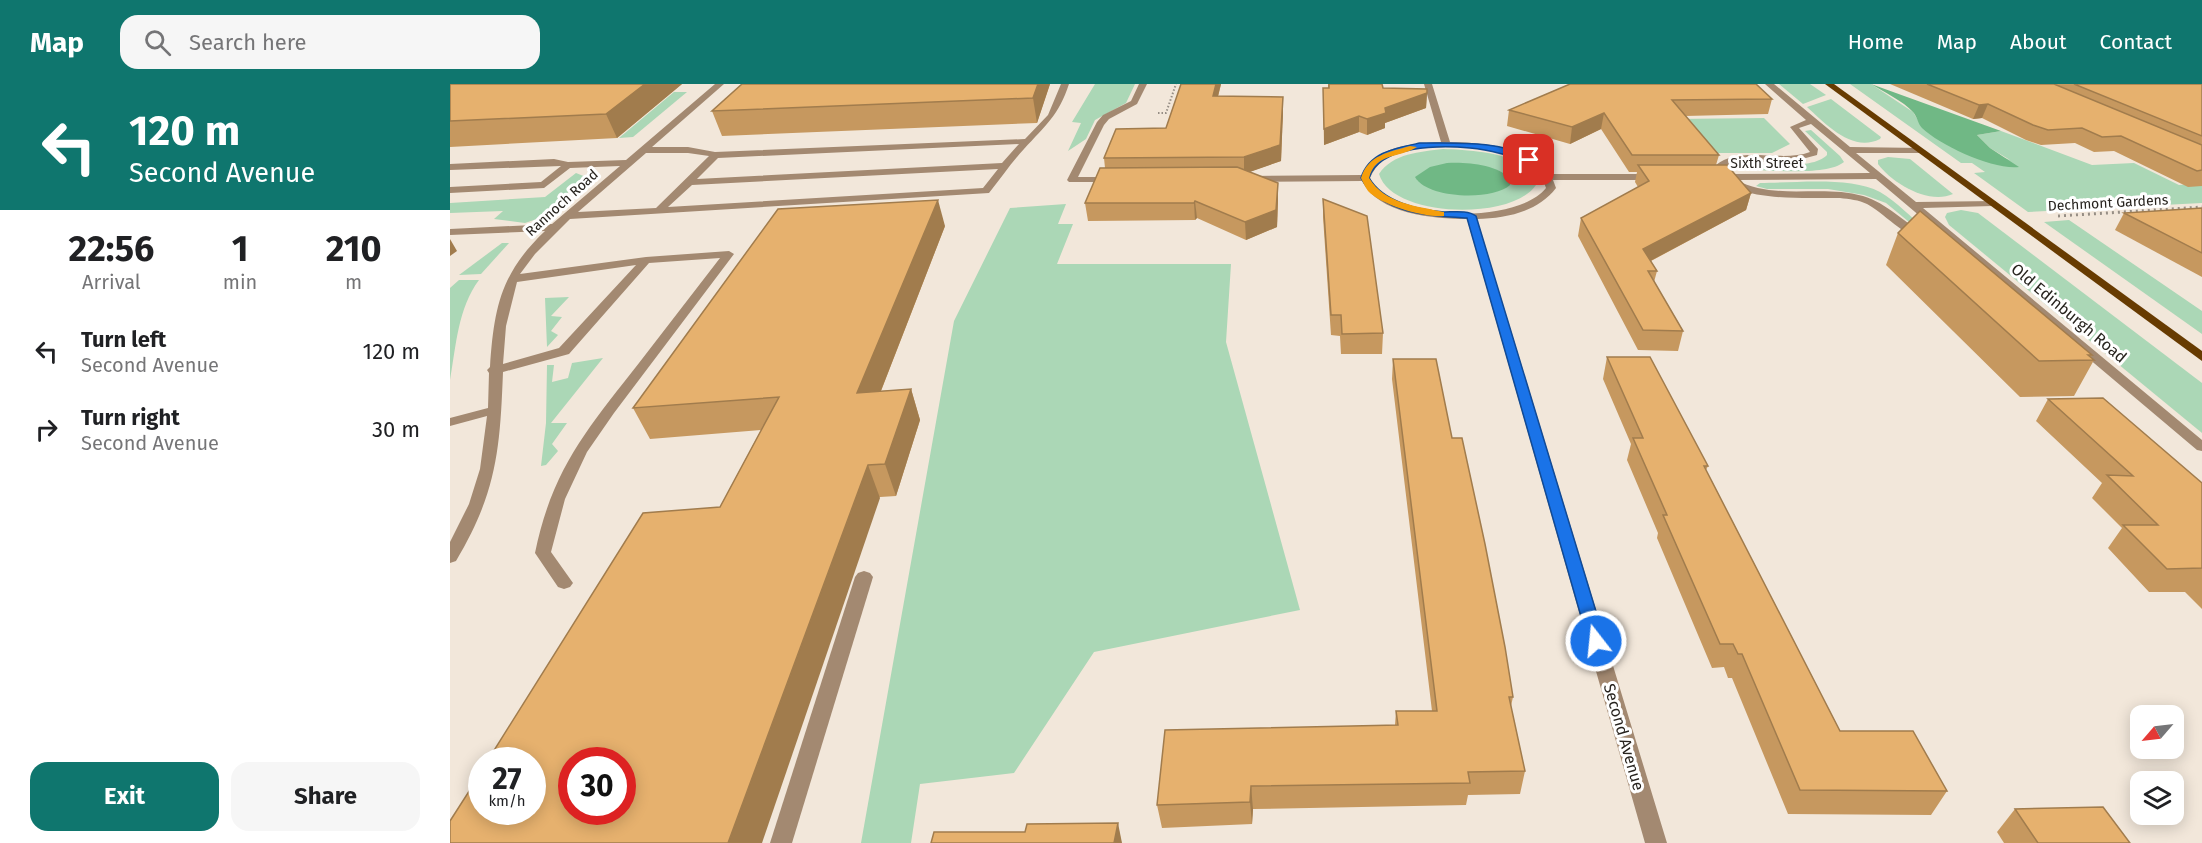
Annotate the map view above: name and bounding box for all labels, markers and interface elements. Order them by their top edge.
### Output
search box [120,15,540,69]
text: Map [30,26,84,59]
icon: search [141,26,174,59]
text: Search here [189,29,307,56]
text: Home [1848,29,1904,55]
text: Map [1937,29,1977,55]
text: About [2010,29,2067,55]
text: Contact [2100,29,2172,55]
text: 120 m [129,106,240,156]
icon: left [30,108,108,186]
pin [1503,134,1554,185]
icon: arrive [1512,143,1545,176]
street label: Sixth Street [1730,155,1805,172]
text: Second Avenue [129,157,315,189]
street label: Rannoch Road [522,166,602,240]
street label: Dechmont Gardens [2047,191,2169,215]
text: 22:56 [69,227,154,271]
text: 1 [232,227,248,271]
text: 210 [326,227,381,271]
street label: Old Edinburgh Road [2007,259,2131,367]
text: Arrival [82,270,141,294]
text: min [223,270,257,294]
text: m [345,270,362,294]
text: Turn left [81,326,166,353]
icon: left [30,335,63,368]
text: 120 m [363,338,420,365]
text: Second Avenue [81,353,219,377]
text: Turn right [81,404,180,431]
icon: right [30,413,63,446]
text: 30 m [372,416,420,443]
text: Second Avenue [81,431,219,455]
position arrow [1564,609,1628,673]
street label: Second Avenue [1600,681,1648,793]
north arrow [2130,705,2184,759]
map controls [2130,705,2184,825]
speed limit sign: 30 [558,747,636,825]
text: 27 [492,761,522,797]
button: Exit [30,762,219,831]
button: Share [231,762,420,831]
button: layers [2130,771,2184,825]
text: km/h [488,792,526,810]

